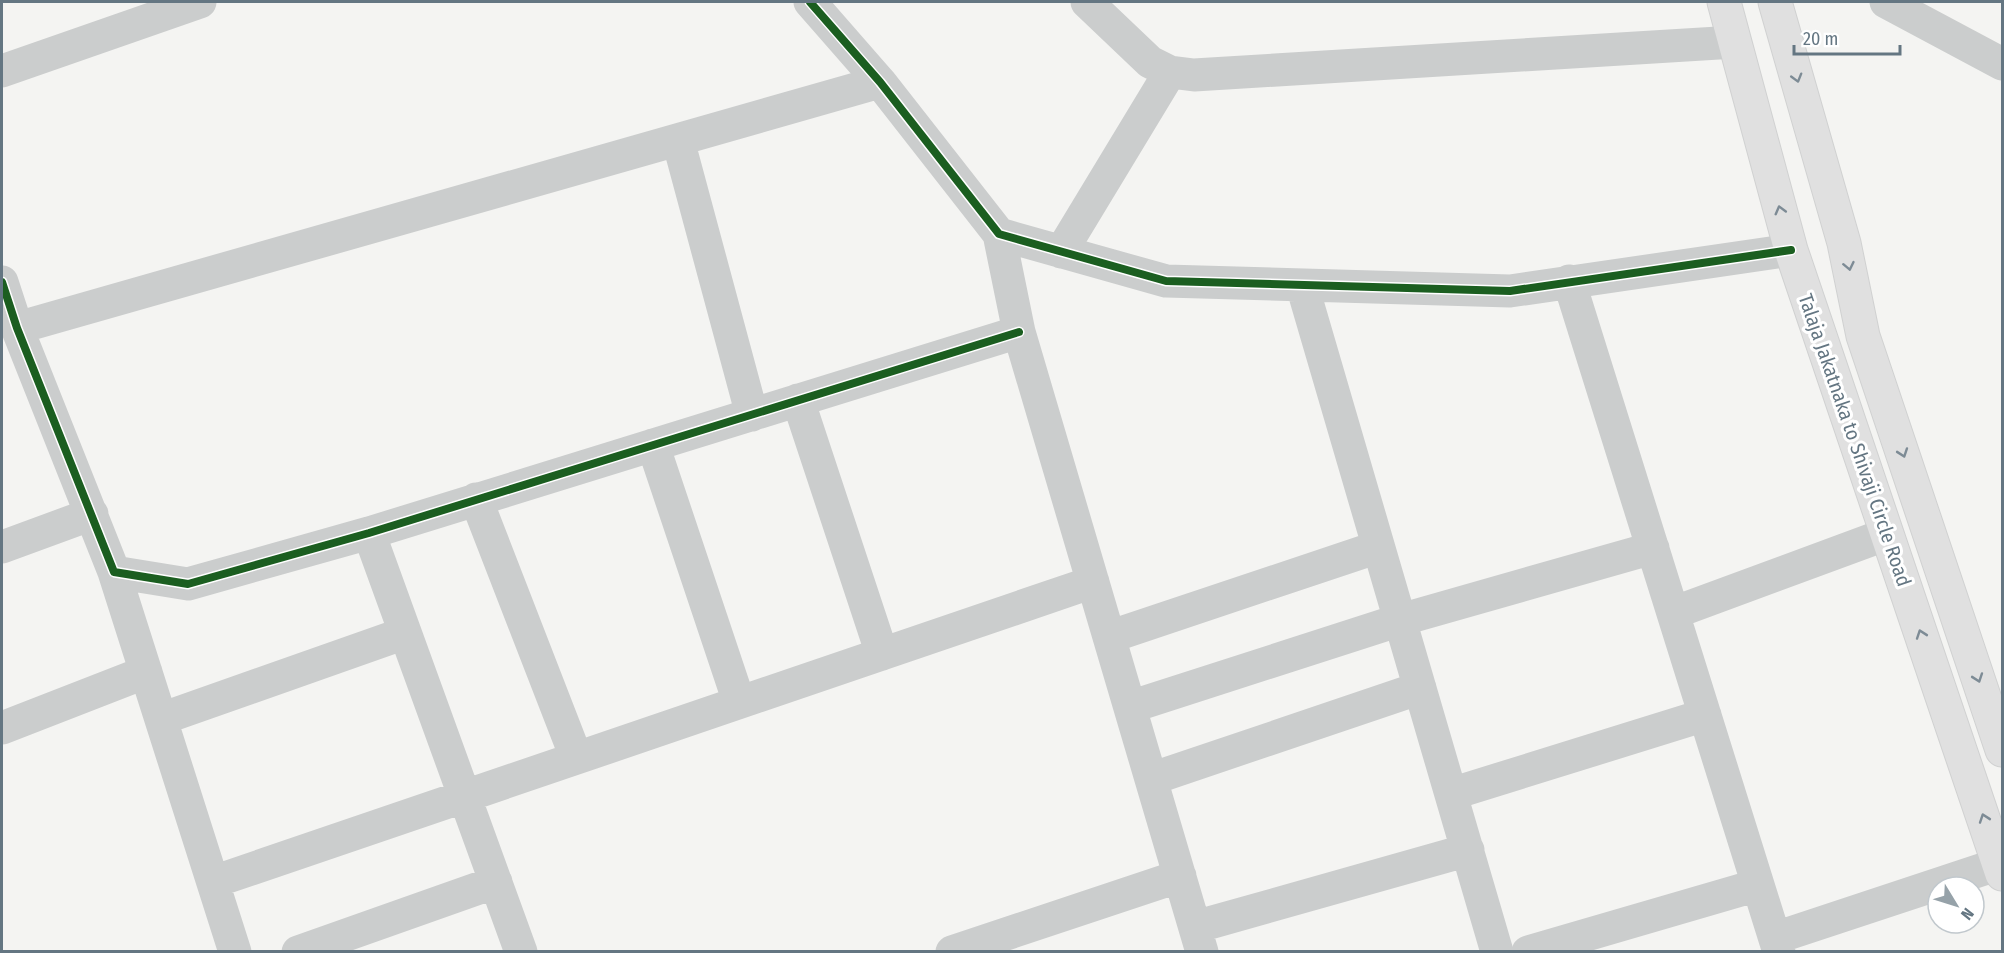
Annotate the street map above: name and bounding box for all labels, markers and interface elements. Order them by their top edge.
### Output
scale bar [1794,18,1900,56]
text: 20 m [1803,28,1838,50]
one-way arrow [1790,72,1802,83]
one-way arrow [1775,205,1787,216]
one-way arrow [1842,261,1855,271]
street label: Talaja Jakatnaka to Shivaji Circle Road [1794,290,1916,590]
one-way arrow [1895,447,1908,458]
one-way arrow [1916,629,1928,640]
one-way arrow [1971,672,1984,682]
one-way arrow [1978,813,1991,824]
north arrow [1926,875,1986,935]
text: N [1957,904,1978,924]

